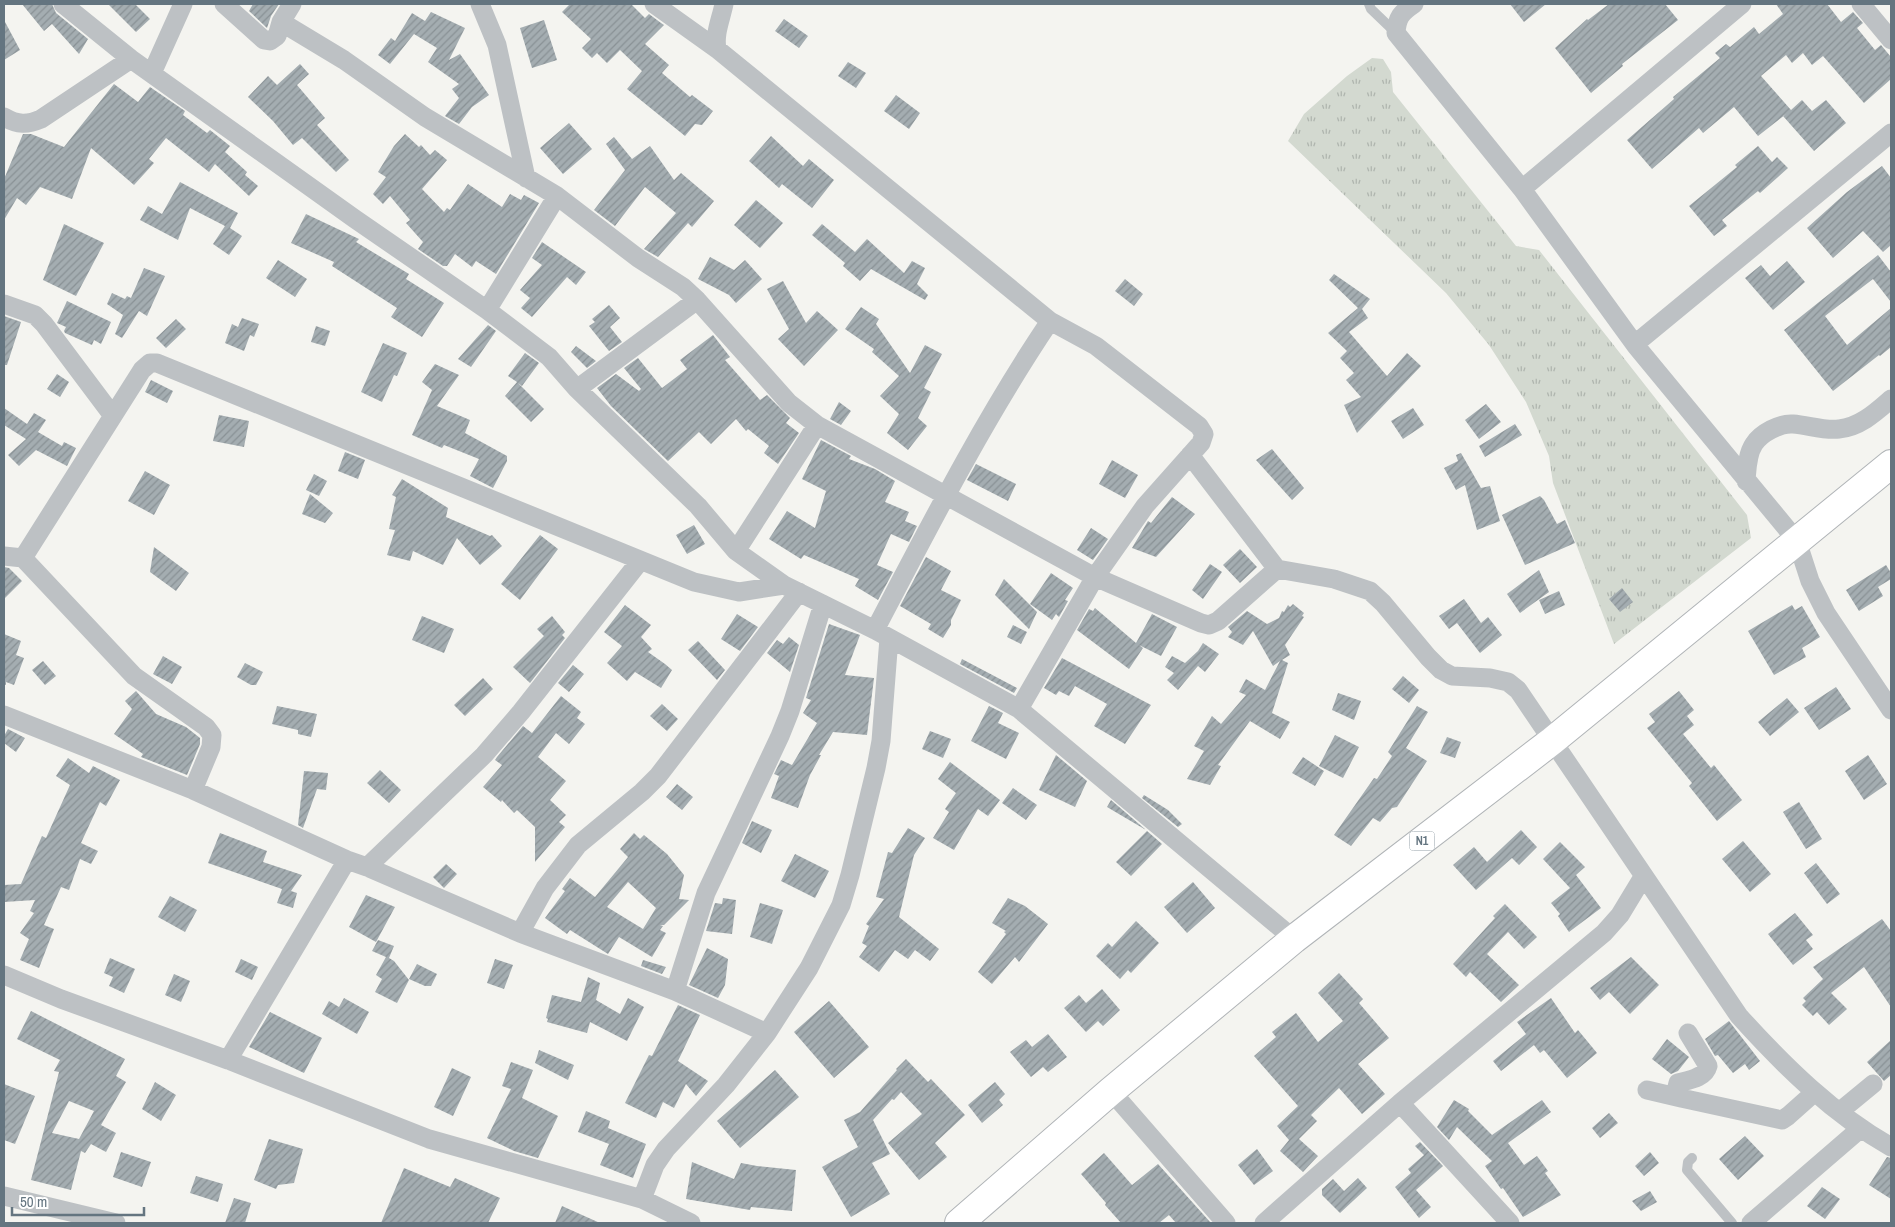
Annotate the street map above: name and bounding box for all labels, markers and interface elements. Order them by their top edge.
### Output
road number: N1 [1410,831,1434,850]
scale bar [12,1184,145,1216]
text: 50 m [20,1191,47,1212]

